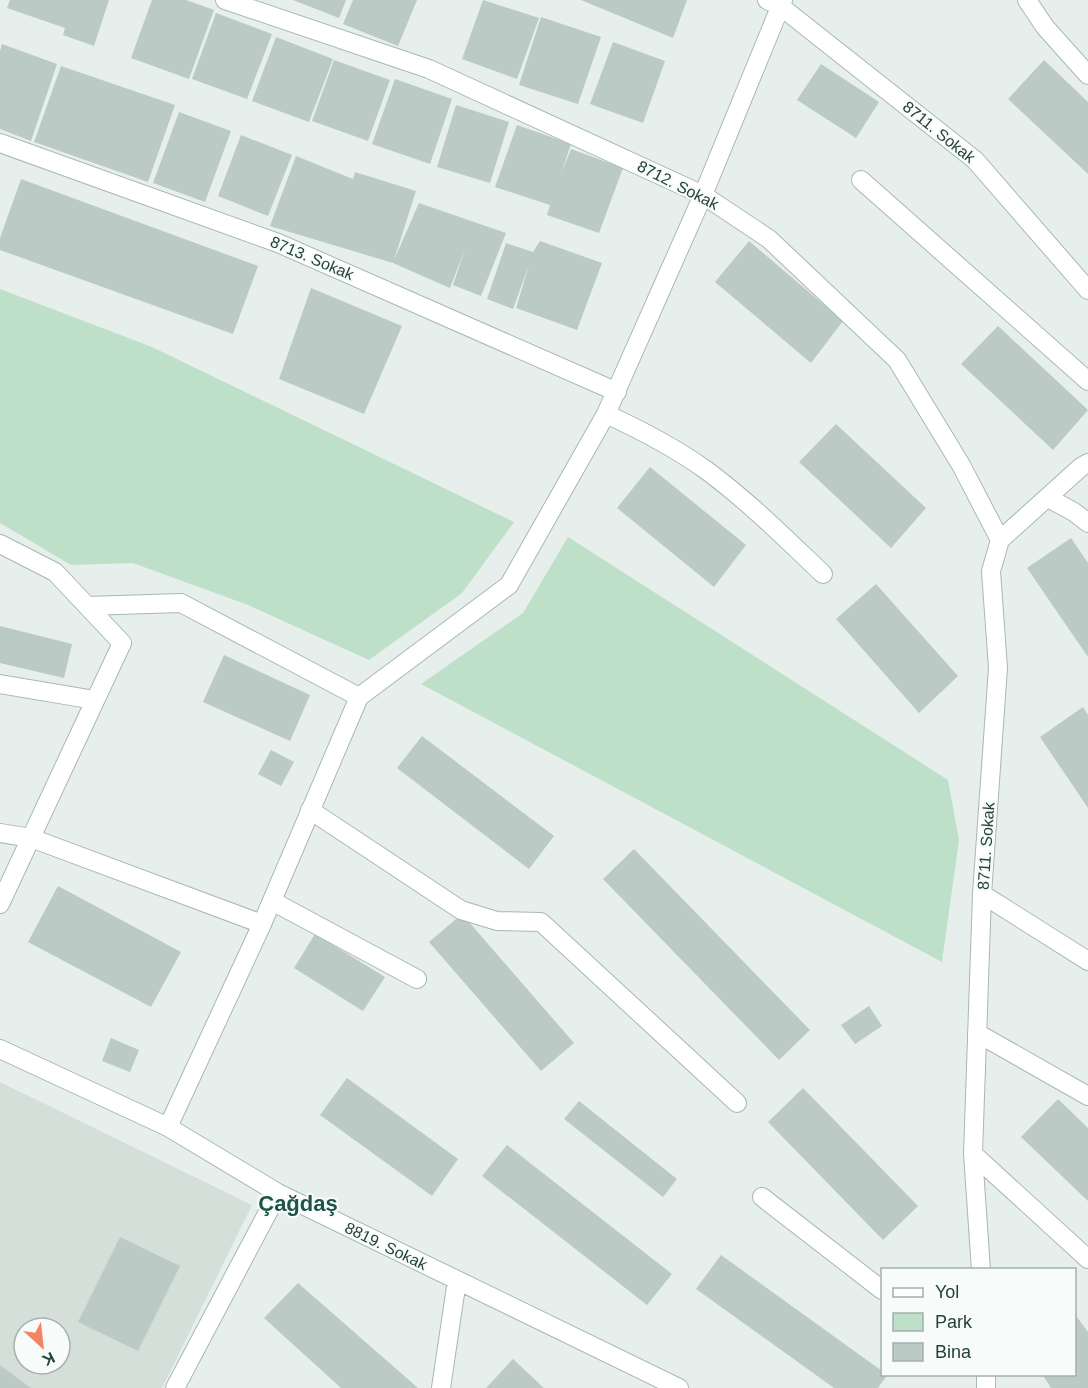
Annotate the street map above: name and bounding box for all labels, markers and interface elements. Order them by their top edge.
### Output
street label: 8711. Sokak [900,98,979,167]
street label: 8712. Sokak [635,157,722,213]
street label: 8713. Sokak [268,233,357,284]
street label: 8711. Sokak [974,801,998,890]
district label: Çağdaş [258,1191,338,1216]
street label: 8819. Sokak [342,1219,431,1274]
legend [881,1268,1076,1376]
text: Yol [935,1282,959,1302]
text: Park [935,1312,973,1332]
north arrow [12,1316,72,1376]
text: Bina [935,1342,972,1362]
text: K [39,1349,58,1369]

